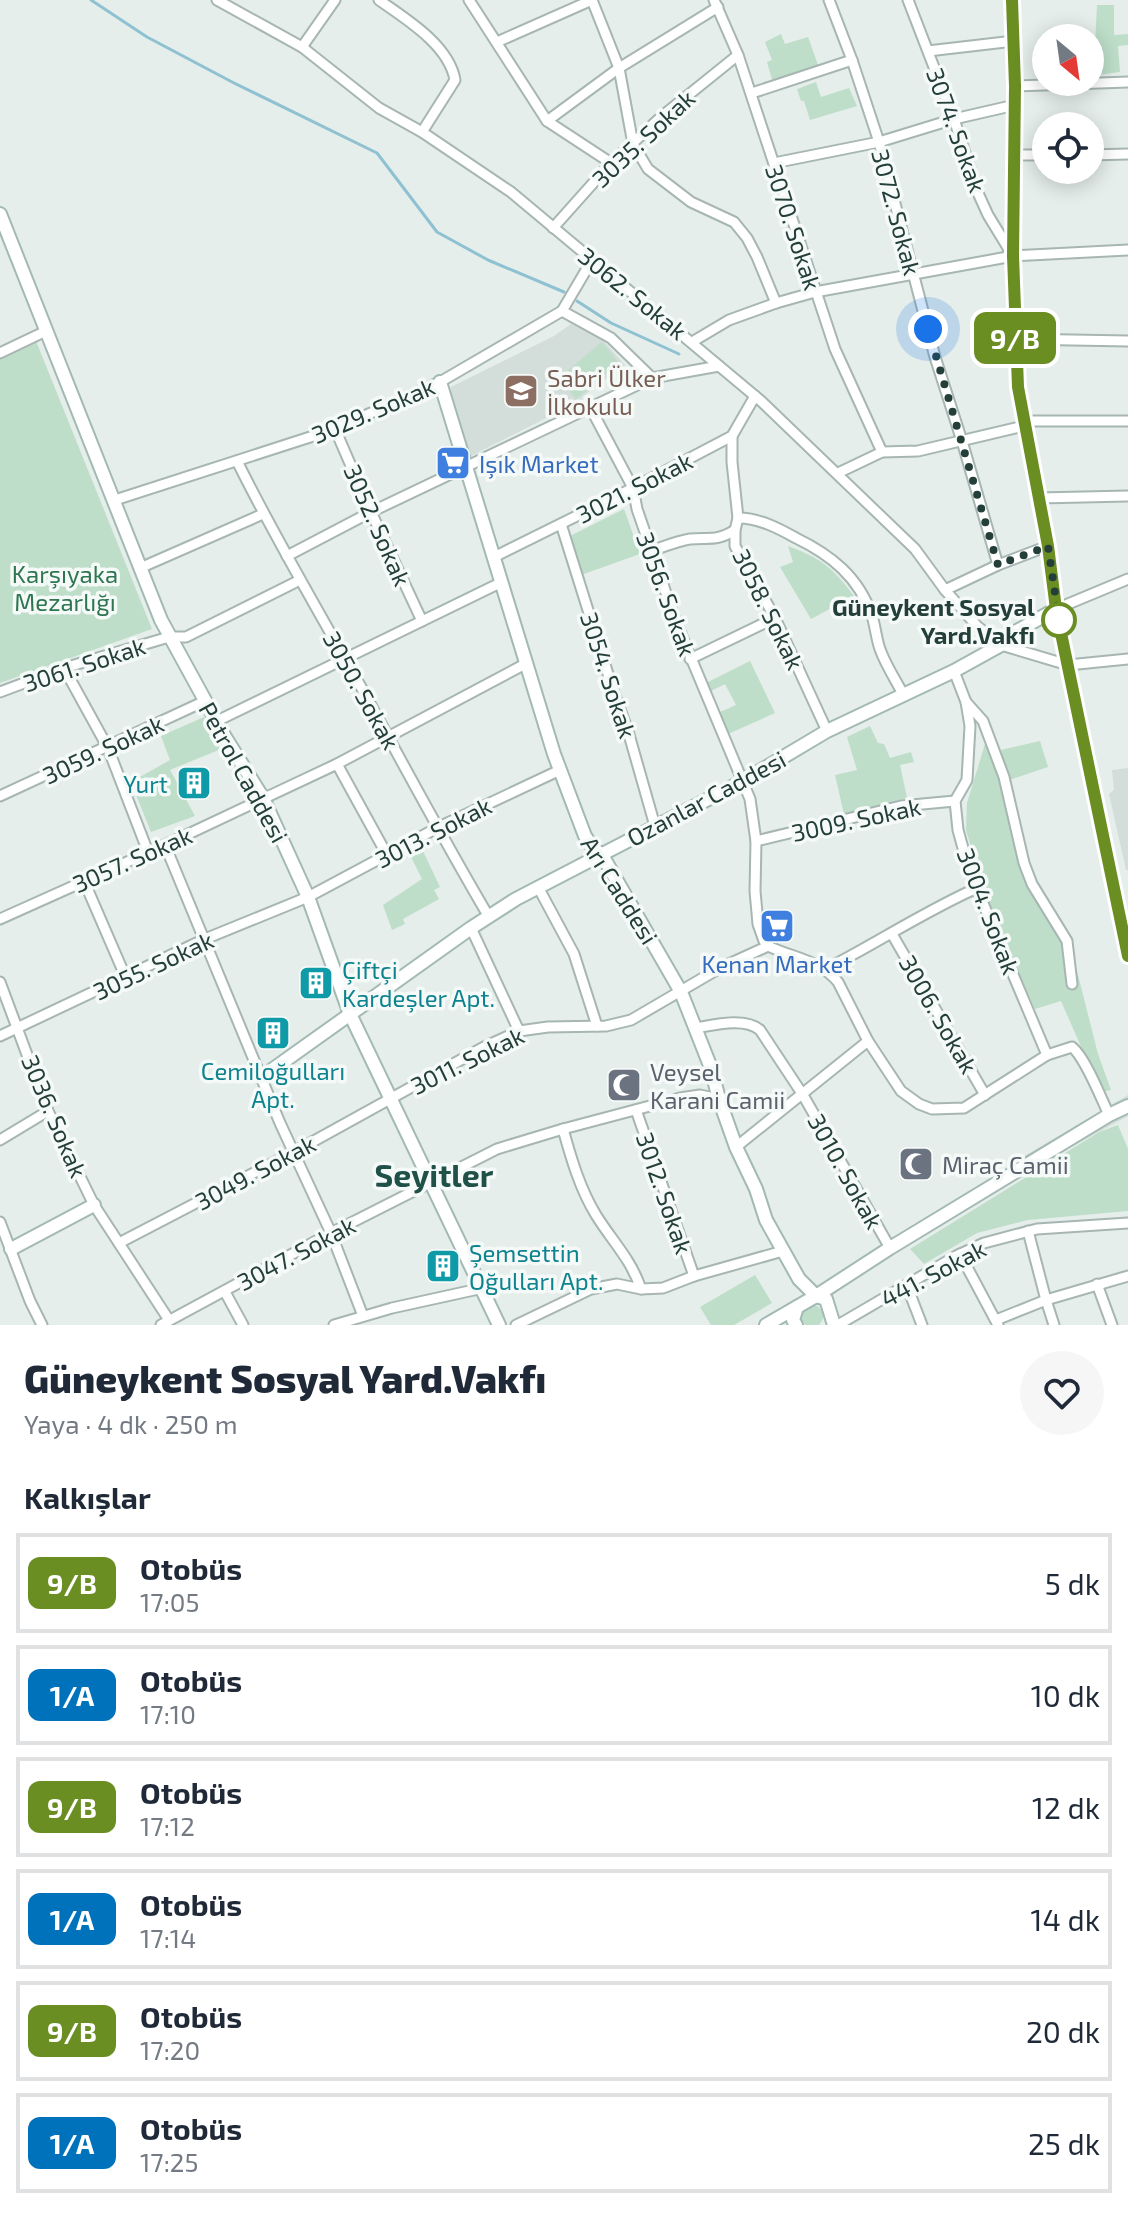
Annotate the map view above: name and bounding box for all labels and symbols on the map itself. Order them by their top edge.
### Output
north arrow [1032,24,1104,96]
street label: 3074. Sokak [921,64,993,196]
street label: 3035. Sokak [586,83,700,193]
street label: 3072. Sokak [866,146,928,278]
street label: 3070. Sokak [760,161,828,293]
street label: 3062. Sokak [573,241,693,345]
your location [908,309,948,349]
line badge: 9/B [969,312,1061,364]
place label: Sabri Ülker İlkokulu [547,363,666,420]
street label: 3029. Sokak [307,371,439,449]
school or university icon: Sabri Ülker İlkokulu [502,372,540,410]
supermarket icon: Işık Market [434,444,472,482]
street label: 3021. Sokak [571,445,697,529]
place label: Işık Market [479,449,599,479]
street label: 3052. Sokak [338,460,418,590]
street label: 3056. Sokak [631,528,703,660]
street label: 3058. Sokak [727,544,811,674]
park label: Karşıyaka Mezarlığı [12,559,118,616]
place label: Güneykent Sosyal Yard.Vakfı [832,592,1035,649]
marker: Güneykent Sosyal Yard.Vakfı [1042,603,1076,637]
street label: 3054. Sokak [575,608,643,742]
street label: 3050. Sokak [318,626,406,754]
street label: 3061. Sokak [19,631,149,697]
street label: Petrol Caddesi [193,697,295,847]
street label: 3059. Sokak [38,708,168,790]
street label: Ozanlar Caddesi [622,744,790,852]
building icon: Yurt [175,764,213,802]
place label: Yurt [123,769,168,798]
street label: 3013. Sokak [370,790,496,874]
street label: 3009. Sokak [789,791,923,847]
street label: 3057. Sokak [68,820,196,898]
street label: Arı Caddesi [576,831,664,949]
street label: 3004. Sokak [952,844,1026,978]
supermarket icon: Kenan Market [758,907,796,945]
street label: 3055. Sokak [88,925,218,1005]
place label: Kenan Market [702,949,852,978]
street label: 3006. Sokak [894,950,984,1078]
place label: Çiftçi Kardeşler Apt. [342,955,495,1013]
building icon: Çiftçi Kardeşler Apt. [297,964,335,1002]
building icon: Cemiloğulları Apt. [254,1014,292,1052]
street label: 3011. Sokak [406,1020,528,1100]
street label: 3036. Sokak [16,1050,94,1182]
place label: Cemiloğulları Apt. [201,1056,345,1113]
place label: Veysel Karani Camii [650,1057,785,1114]
mosque icon: Veysel Karani Camii [605,1066,643,1104]
street label: 3010. Sokak [802,1108,890,1234]
street label: 3049. Sokak [190,1128,320,1216]
street label: 3012. Sokak [631,1129,699,1257]
mosque icon: Miraç Camii [897,1145,935,1183]
place label: Miraç Camii [942,1150,1069,1180]
district label: Seyitler [375,1155,494,1194]
street label: 3047. Sokak [232,1210,360,1296]
street label: 441. Sokak [876,1233,990,1313]
place label: Şemsettin Oğulları Apt. [469,1238,603,1295]
building icon: Şemsettin Oğulları Apt. [424,1247,462,1285]

